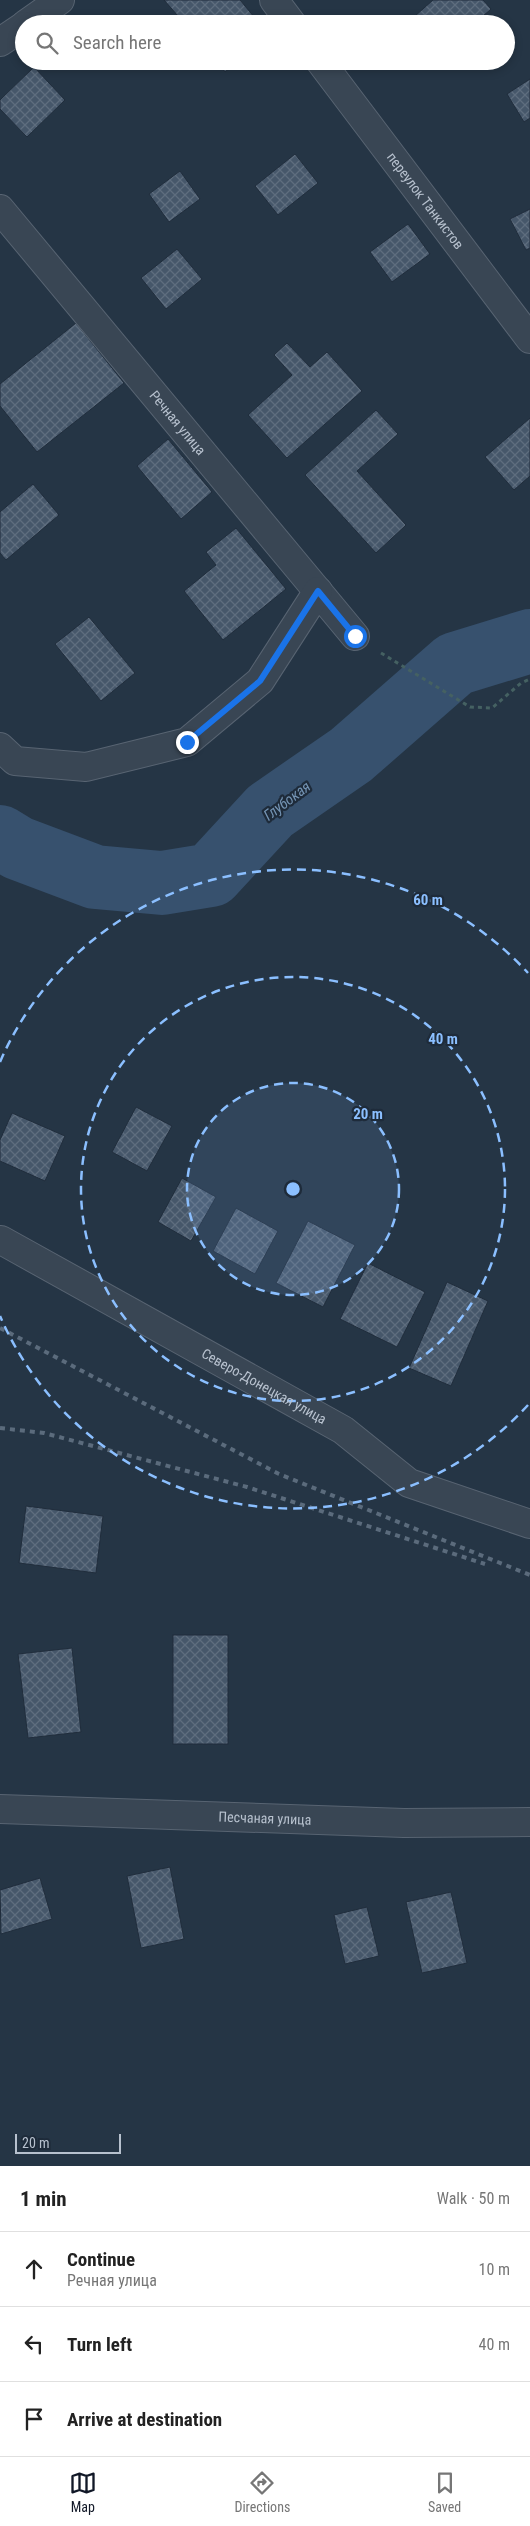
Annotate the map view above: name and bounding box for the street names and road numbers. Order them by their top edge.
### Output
street label: переулок Танкистов [384,149,467,252]
street label: Речная улица [146,387,209,458]
street label: Северо-Донецкая улица [199,1345,329,1427]
street label: Песчаная улица [218,1809,312,1828]

